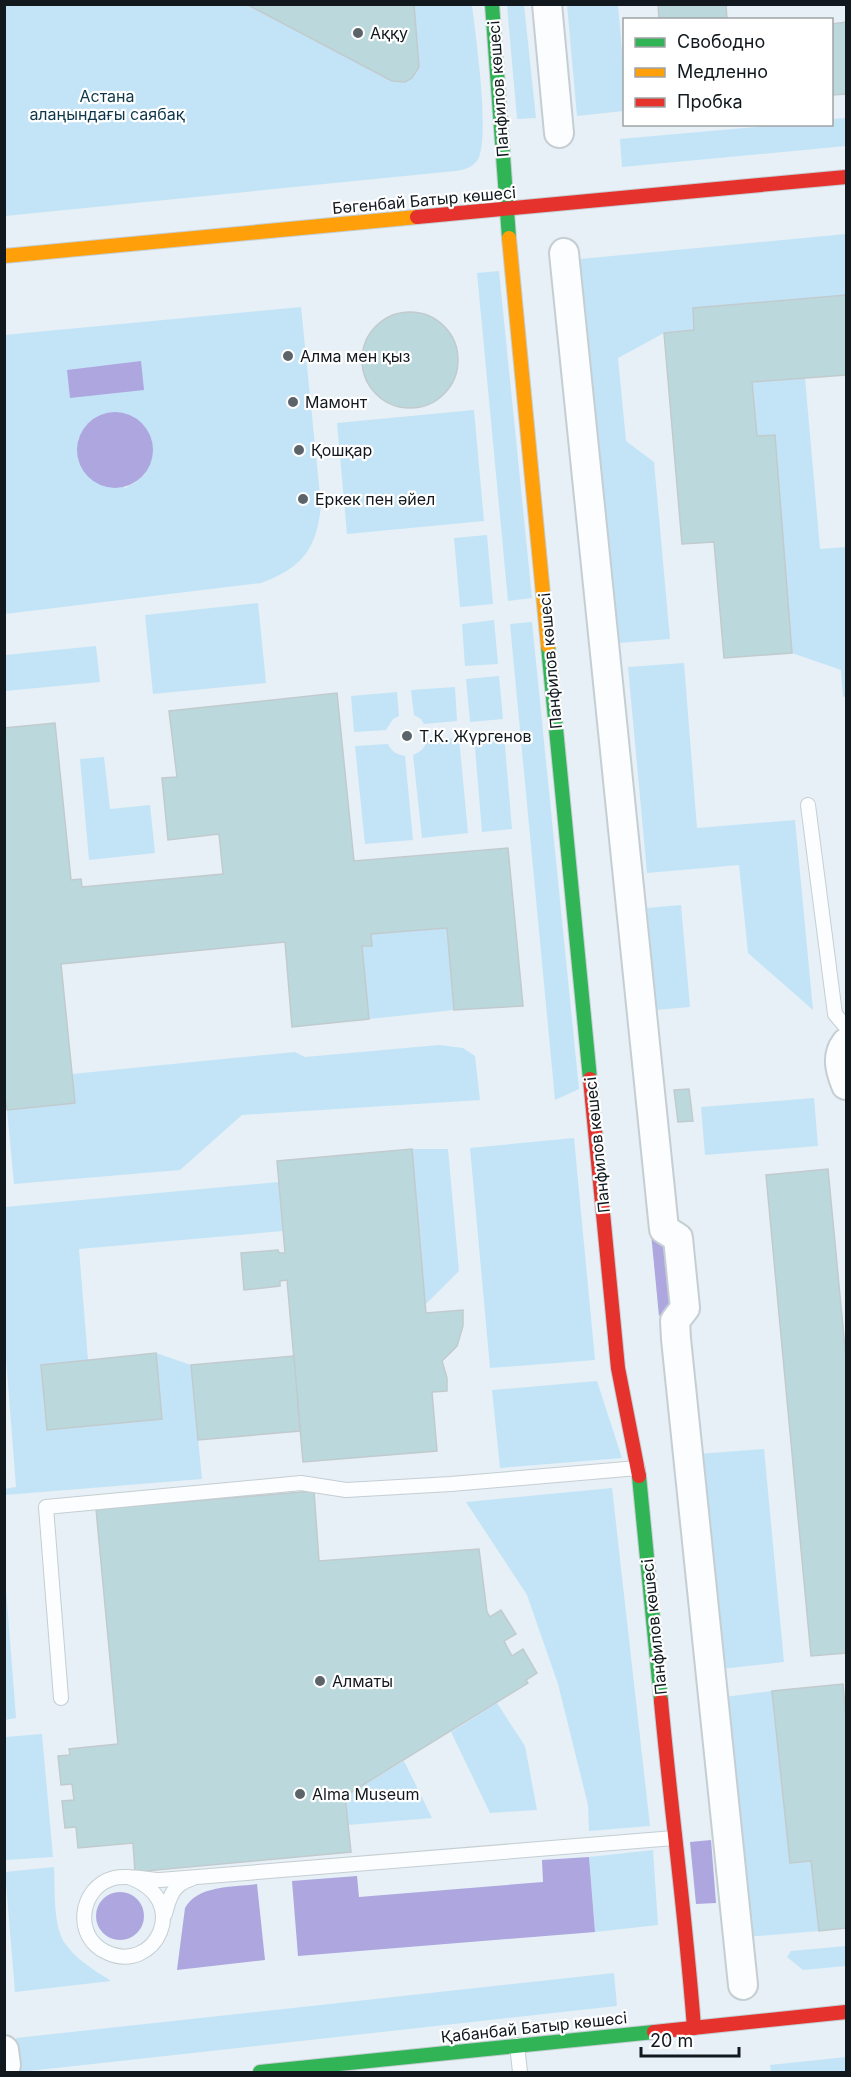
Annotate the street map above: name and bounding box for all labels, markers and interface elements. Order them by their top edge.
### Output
legend [623,18,833,126]
street label: Панфилов көшесі [483,20,513,158]
place label: Аққу [370,23,408,43]
marker: Аққу [351,26,365,40]
text: Свободно [677,31,765,52]
text: Медленно [677,61,768,82]
park label: Астана алаңындағы саябақ [29,86,185,124]
text: Пробка [677,91,743,112]
street label: Бөгенбай Батыр көшесі [331,182,517,218]
place label: Алма мен қыз [300,346,410,366]
marker: Алма мен қыз [281,349,295,363]
place label: Мамонт [305,392,368,412]
marker: Мамонт [286,395,300,409]
place label: Қошқар [311,440,372,460]
marker: Қошқар [292,443,306,457]
place label: Еркек пен әйел [315,489,435,509]
marker: Еркек пен әйел [296,492,310,506]
street label: Панфилов көшесі [534,592,566,730]
place label: Т.К. Жүргенов [419,726,532,746]
marker: Т.К. Жүргенов [400,729,414,743]
street label: Панфилов көшесі [580,1076,614,1214]
street label: Панфилов көшесі [637,1558,671,1696]
place label: Алматы [332,1671,393,1691]
marker: Алматы [313,1674,327,1688]
place label: Alma Museum [312,1784,420,1804]
marker: Alma Museum [293,1787,307,1801]
street label: Қабанбай Батыр көшесі [440,2007,628,2047]
scale bar [641,2020,738,2058]
text: 20 m [650,2030,693,2051]

